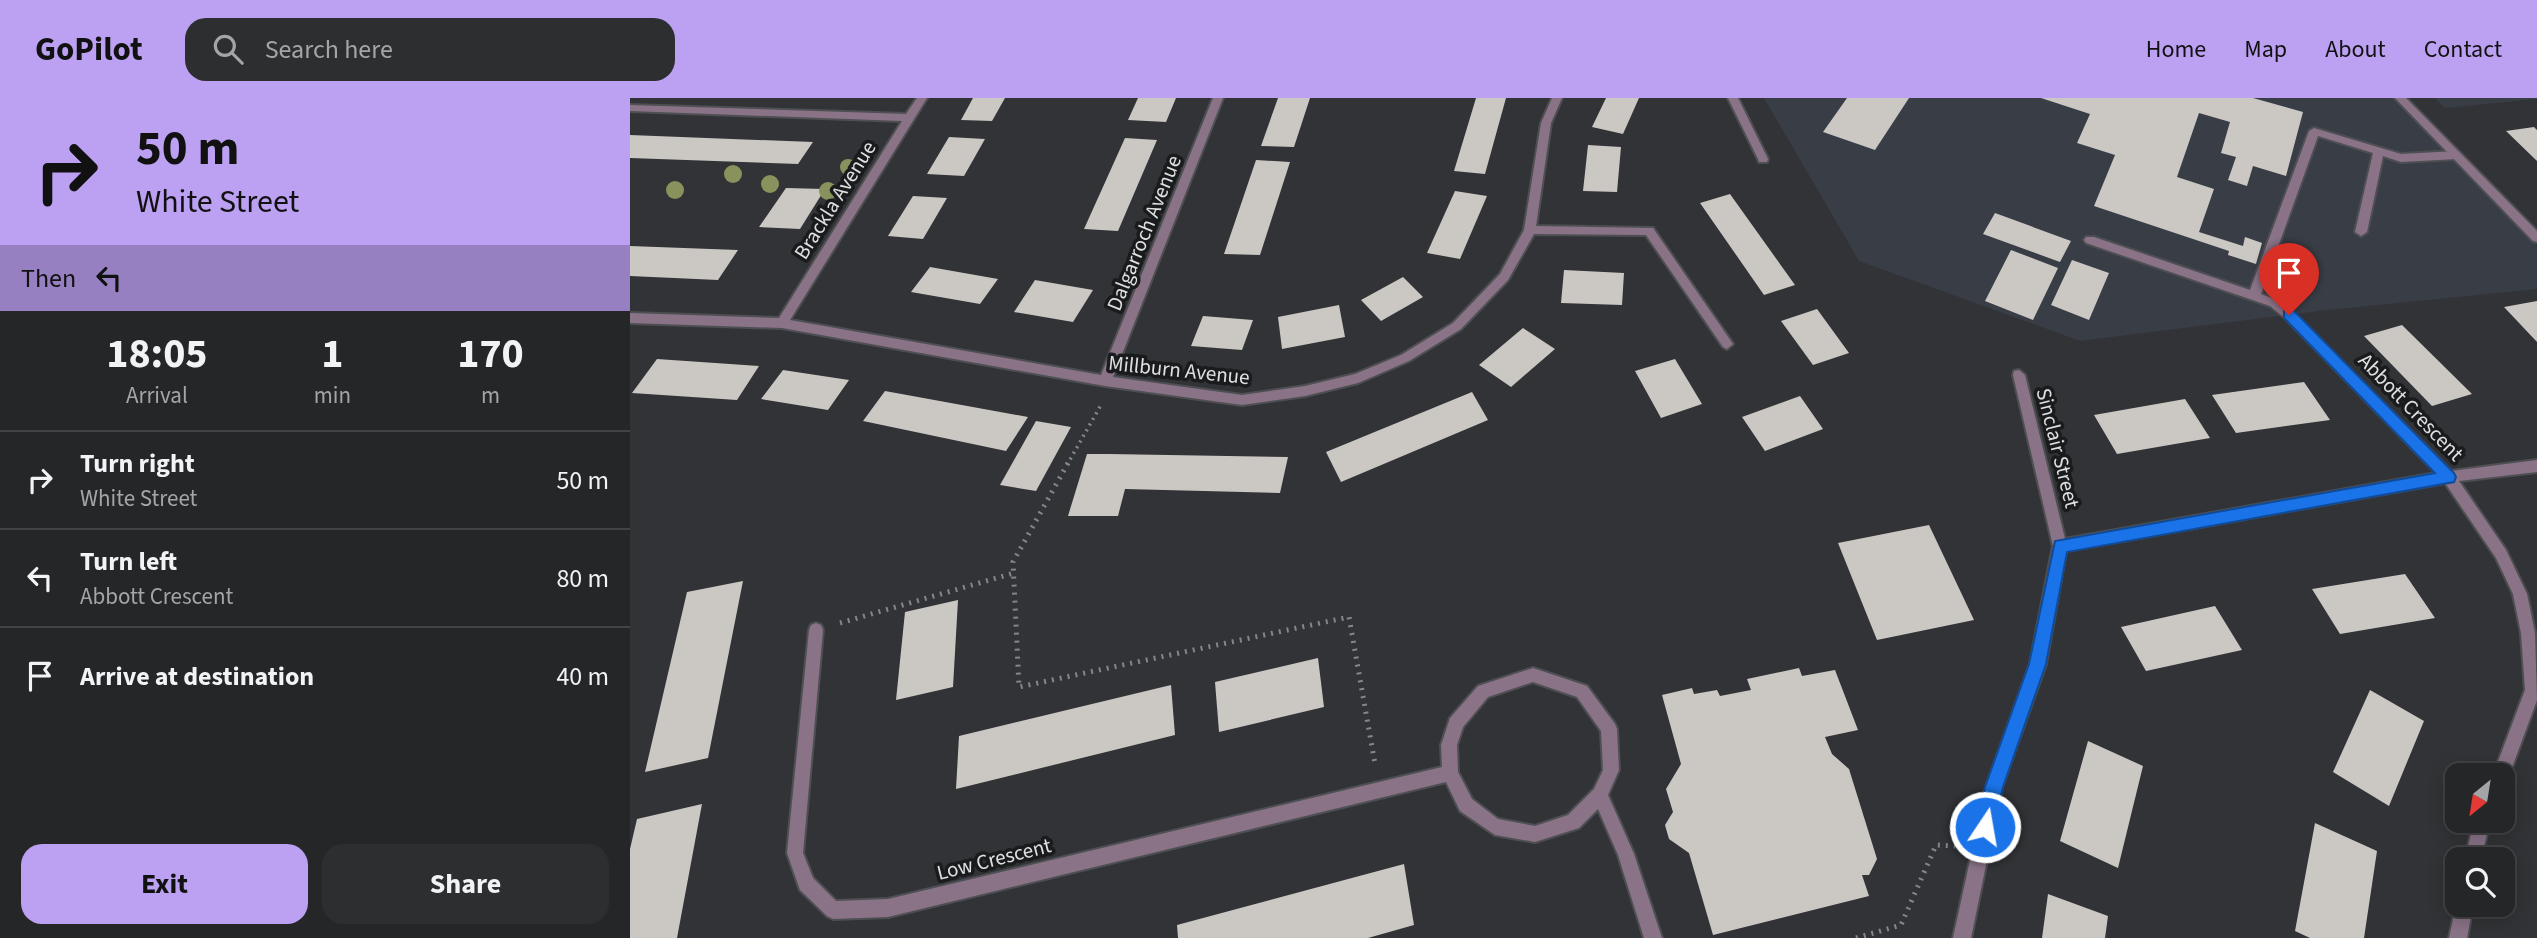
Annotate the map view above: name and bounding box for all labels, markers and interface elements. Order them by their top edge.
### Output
search box [185,18,675,81]
text: GoPilot [35,26,143,73]
icon: search [209,30,247,68]
text: Search here [265,31,393,68]
text: Home [2146,32,2206,67]
text: Map [2244,32,2287,67]
text: About [2325,32,2386,67]
text: Contact [2424,32,2502,67]
text: 50 m [136,114,240,184]
icon: right [21,126,112,217]
street label: Brackla Avenue [787,135,883,265]
street label: Dalgarroch Avenue [1099,151,1189,315]
text: White Street [136,179,299,225]
pin [2259,243,2319,315]
icon: arrive [2270,254,2308,292]
icon: left [90,259,128,297]
text: Then [21,260,76,297]
text: 18:05 [106,324,208,384]
text: 1 [321,324,343,384]
text: 170 [457,324,524,384]
street label: Abbott Crescent [2352,346,2470,468]
street label: Millburn Avenue [1107,348,1251,392]
text: Arrival [126,379,188,412]
text: min [314,379,351,412]
text: m [481,379,500,412]
street label: Sinclair Street [2029,385,2087,511]
text: Turn right [80,445,195,482]
icon: right [21,461,59,499]
text: 50 m [556,462,609,499]
text: White Street [80,482,197,515]
text: Turn left [80,543,177,580]
icon: left [21,559,59,597]
text: 80 m [556,560,609,597]
text: Abbott Crescent [80,580,233,613]
icon: arrive [21,657,59,695]
text: Arrive at destination [80,658,314,695]
text: 40 m [556,658,609,695]
north arrow [2445,763,2515,833]
map controls [2445,763,2515,917]
position arrow [1948,790,2022,864]
street label: Low Crescent [934,830,1054,888]
button: Exit [21,844,308,924]
button: Share [322,844,609,924]
button: search [2445,847,2515,917]

